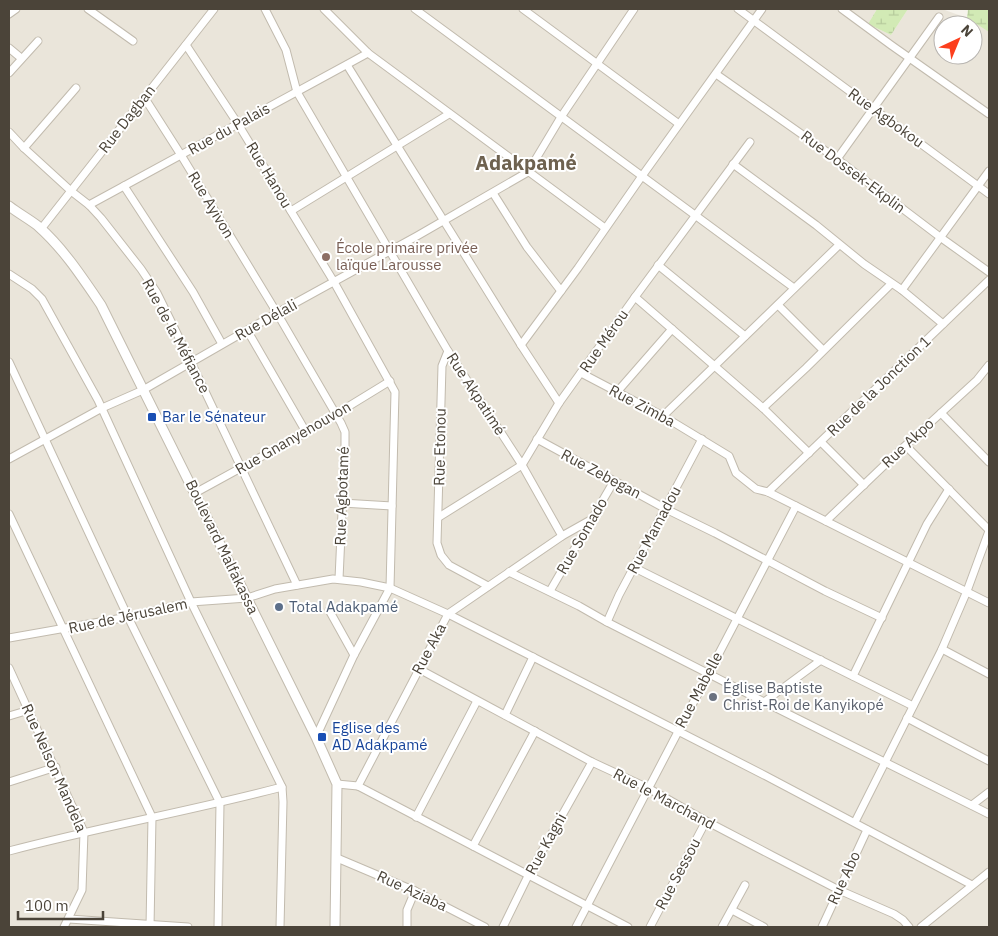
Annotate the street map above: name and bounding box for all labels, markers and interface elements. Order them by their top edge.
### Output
north arrow [933,15,983,65]
text: N [957,21,977,41]
street label: Rue Dagban [94,81,159,157]
street label: Rue Agbokou [845,84,928,151]
street label: Rue du Palais [184,98,273,159]
street label: Rue Dossek-Ekplin [797,126,909,217]
street label: Rue Hanou [242,138,297,211]
district label: Adakpamé [475,149,577,176]
street label: Rue Ayivon [184,168,239,242]
place label: École primaire privée laïque Larousse [336,238,478,274]
marker: École primaire privée laïque Larousse [320,251,332,263]
street label: Rue de la Méfiance [138,275,215,396]
street label: Rue Délali [231,295,300,344]
street label: Rue Mérou [575,305,632,376]
street label: Rue de la Jonction 1 [823,331,934,440]
street label: Rue Akpatimé [443,349,510,439]
street label: Rue Zimba [606,380,679,431]
street label: Rue Gnanyenouvon [231,397,354,478]
place label: Bar le Sénateur [162,407,266,426]
street label: Rue Etonou [429,408,450,486]
marker: Bar le Sénateur [146,411,158,423]
street label: Rue Akpo [878,414,938,472]
street label: Rue Zebegan [558,444,645,503]
street label: Rue Agbotamé [330,446,353,546]
street label: Boulevard Malfakassa [182,476,263,617]
street label: Rue Mamadou [622,483,685,577]
street label: Rue Somado [552,494,611,577]
street label: Rue de Jérusalem [67,594,189,637]
place label: Total Adakpamé [289,597,398,616]
marker: Total Adakpamé [273,601,285,613]
street label: Rue Aka [407,620,450,678]
street label: Rue Mabelle [671,649,727,731]
place label: Église Baptiste Christ-Roi de Kanyikopé [723,678,884,714]
marker: Église Baptiste Christ-Roi de Kanyikopé [707,691,719,703]
street label: Rue Nelson Mandela [18,701,91,835]
place label: Eglise des AD Adakpamé [332,718,428,754]
marker: Eglise des AD Adakpamé [316,731,328,743]
street label: Rue le Marchand [610,764,718,833]
street label: Rue Kagni [521,810,570,878]
street label: Rue Sessou [651,835,704,913]
street label: Rue Abo [823,848,864,907]
street label: Rue Aziaba [374,866,450,915]
scale bar [18,888,102,920]
text: 100 m [25,896,69,915]

